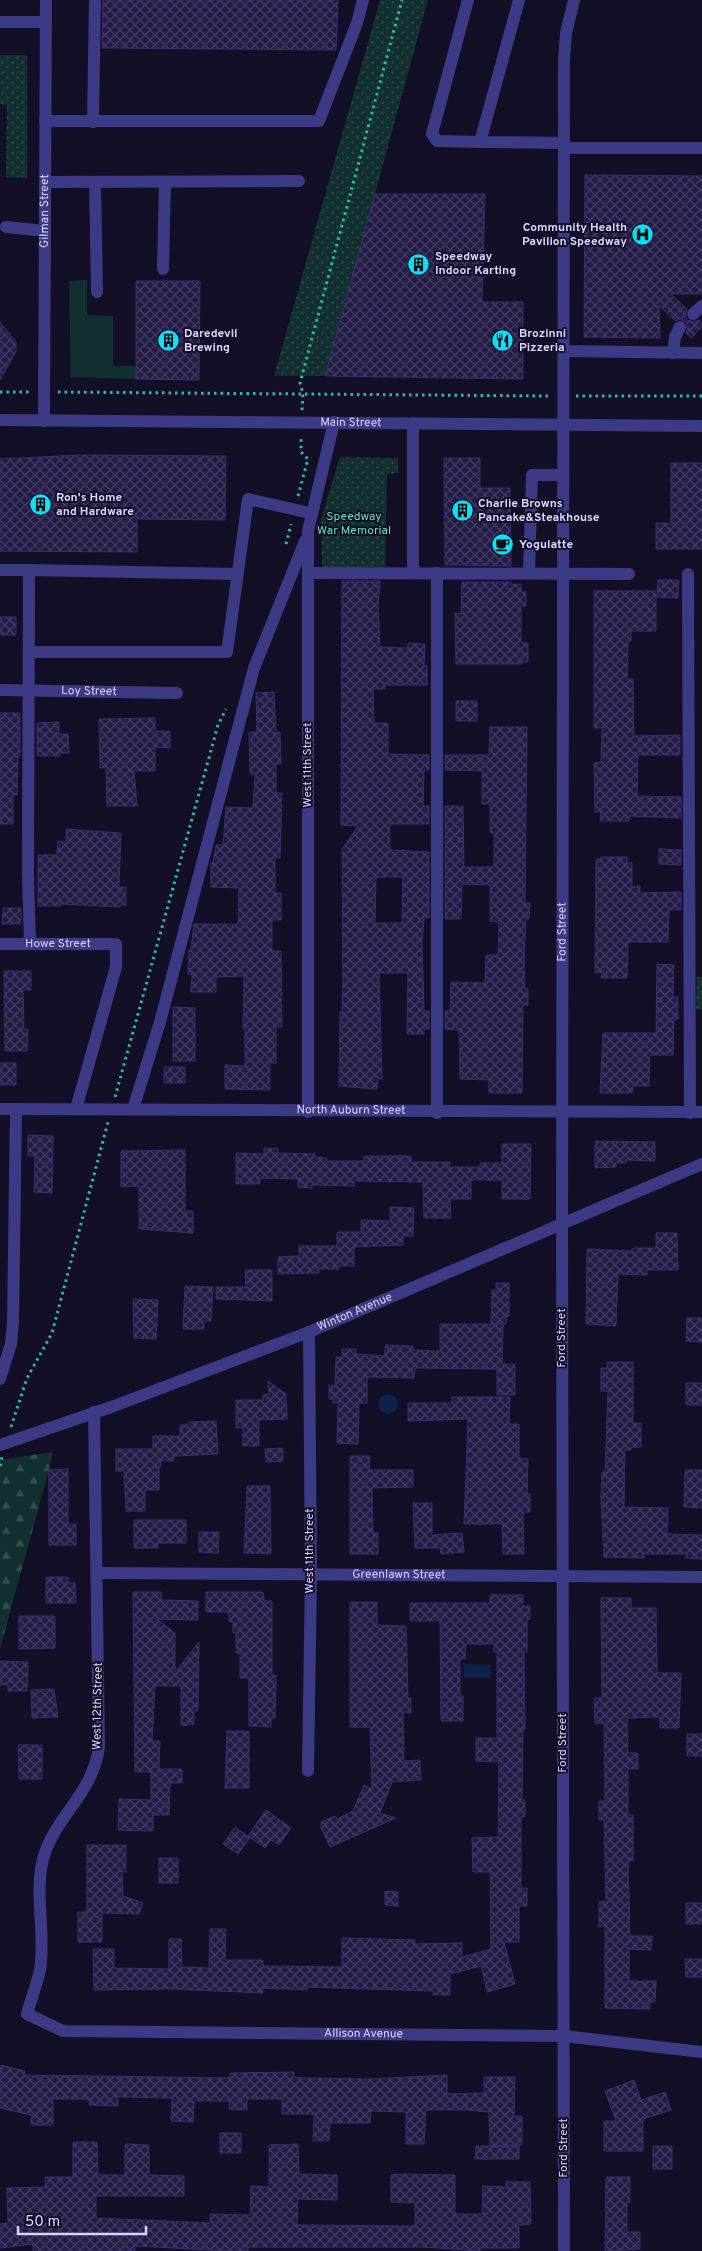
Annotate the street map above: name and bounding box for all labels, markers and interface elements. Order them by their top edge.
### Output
street label: Gilman Street [37,174,53,248]
place label: Community Health Pavilion Speedway [522,220,627,250]
hospital icon: Community Health Pavilion Speedway [631,223,655,247]
place label: Speedway Indoor Karting [435,249,516,279]
building icon: Speedway Indoor Karting [407,252,431,276]
place label: Daredevil Brewing [184,326,238,356]
place label: Brozinni Pizzeria [519,326,566,356]
building icon: Daredevil Brewing [156,329,180,353]
restaurant icon: Brozinni Pizzeria [491,329,515,353]
street label: Main Street [320,415,382,431]
place label: Ron's Home and Hardware [56,490,134,520]
building icon: Ron's Home and Hardware [28,493,52,517]
place label: Charlie Browns Pancake&Steakhouse [478,496,600,526]
building icon: Charlie Browns Pancake&Steakhouse [450,499,474,523]
park label: Speedway War Memorial [317,509,391,539]
cafe icon: Yogulatte [491,533,515,557]
place label: Yogulatte [519,537,573,553]
street label: Loy Street [61,683,117,700]
street label: West 11th Street [300,723,316,807]
street label: Ford Street [554,902,571,962]
street label: Howe Street [25,936,91,952]
street label: North Auburn Street [296,1102,406,1119]
street label: Winton Avenue [315,1289,395,1335]
street label: Ford Street [554,1308,570,1368]
street label: West 11th Street [302,1509,318,1593]
street label: Greenlawn Street [352,1567,446,1583]
street label: West 12th Street [89,1662,107,1750]
street label: Ford Street [555,1713,571,1773]
street label: Allison Avenue [324,2026,403,2042]
street label: Ford Street [556,2118,572,2178]
scale bar [18,2204,145,2236]
text: 50 m [25,2213,60,2232]

